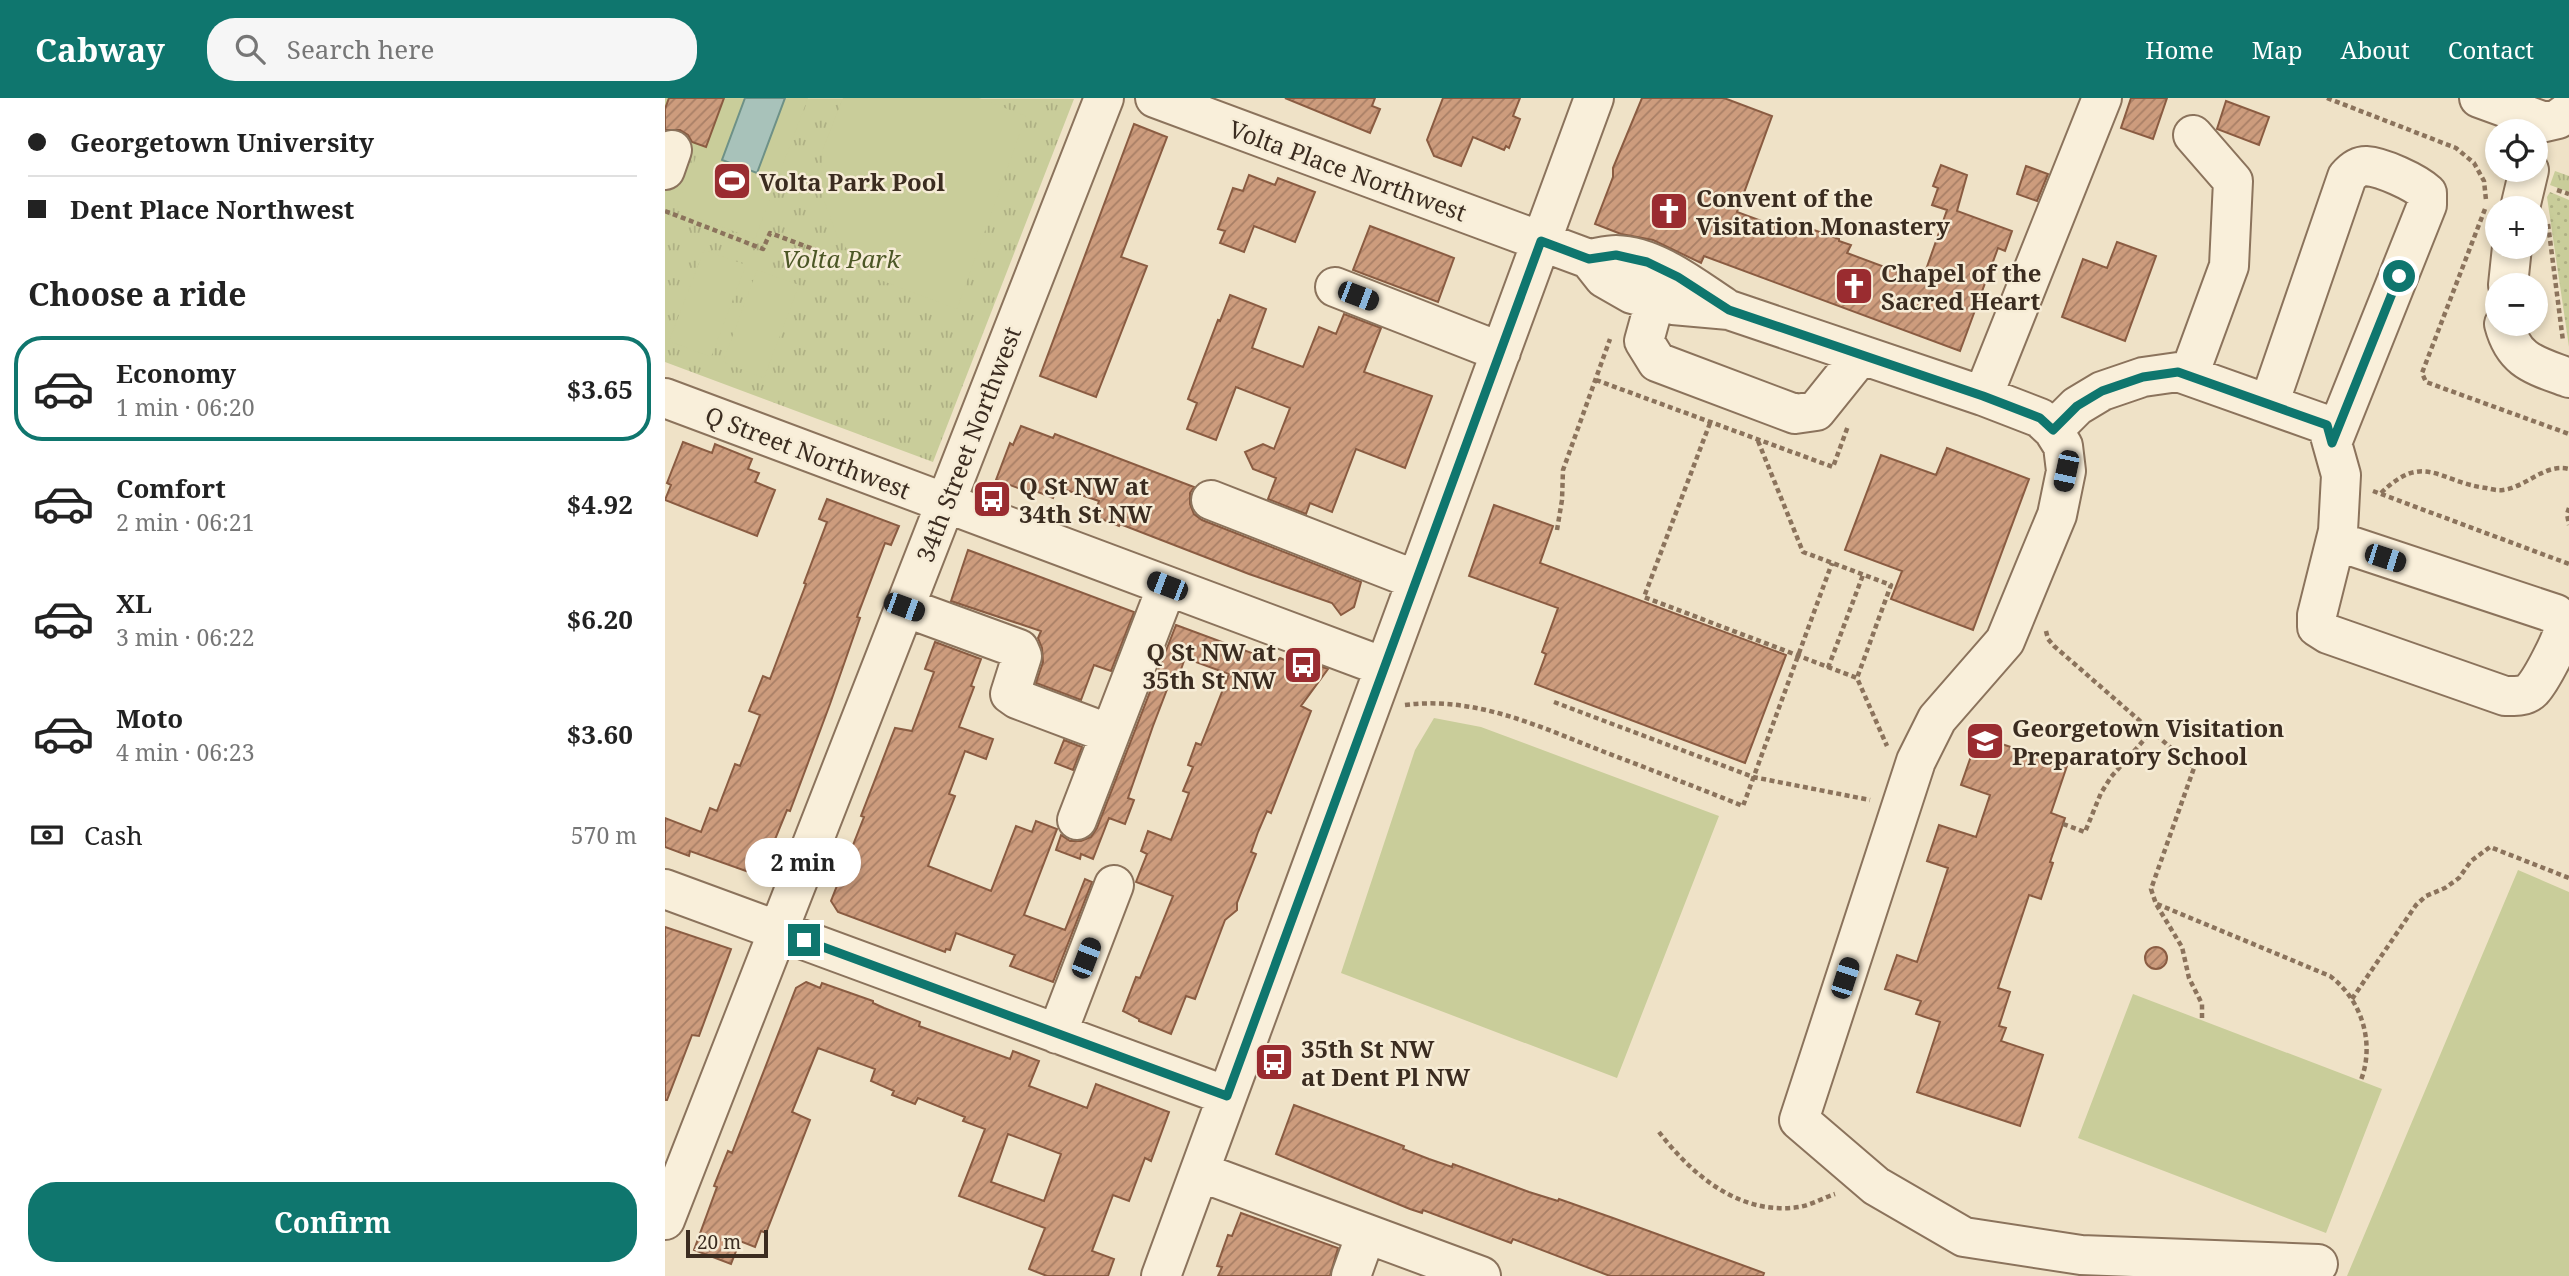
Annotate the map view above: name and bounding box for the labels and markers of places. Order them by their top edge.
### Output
sports icon: Volta Park Pool [711,160,753,202]
place label: Volta Park Pool [759,165,945,198]
place label: Convent of the Visitation Monastery [1696,181,1950,242]
church icon: Convent of the Visitation Monastery [1648,190,1690,232]
place label: Chapel of the Sacred Heart [1881,256,2042,317]
church icon: Chapel of the Sacred Heart [1833,265,1875,307]
place label: Q St NW at 34th St NW [1019,469,1153,530]
bus stop icon: Q St NW at 34th St NW [971,478,1013,520]
place label: Q St NW at 35th St NW [1143,635,1276,696]
bus stop icon: Q St NW at 35th St NW [1282,644,1324,686]
place label: Georgetown Visitation Preparatory School [2012,711,2284,772]
school or university icon: Georgetown Visitation Preparatory School [1964,720,2006,762]
place label: 35th St NW at Dent Pl NW [1301,1032,1470,1093]
bus stop icon: 35th St NW at Dent Pl NW [1253,1041,1295,1083]

